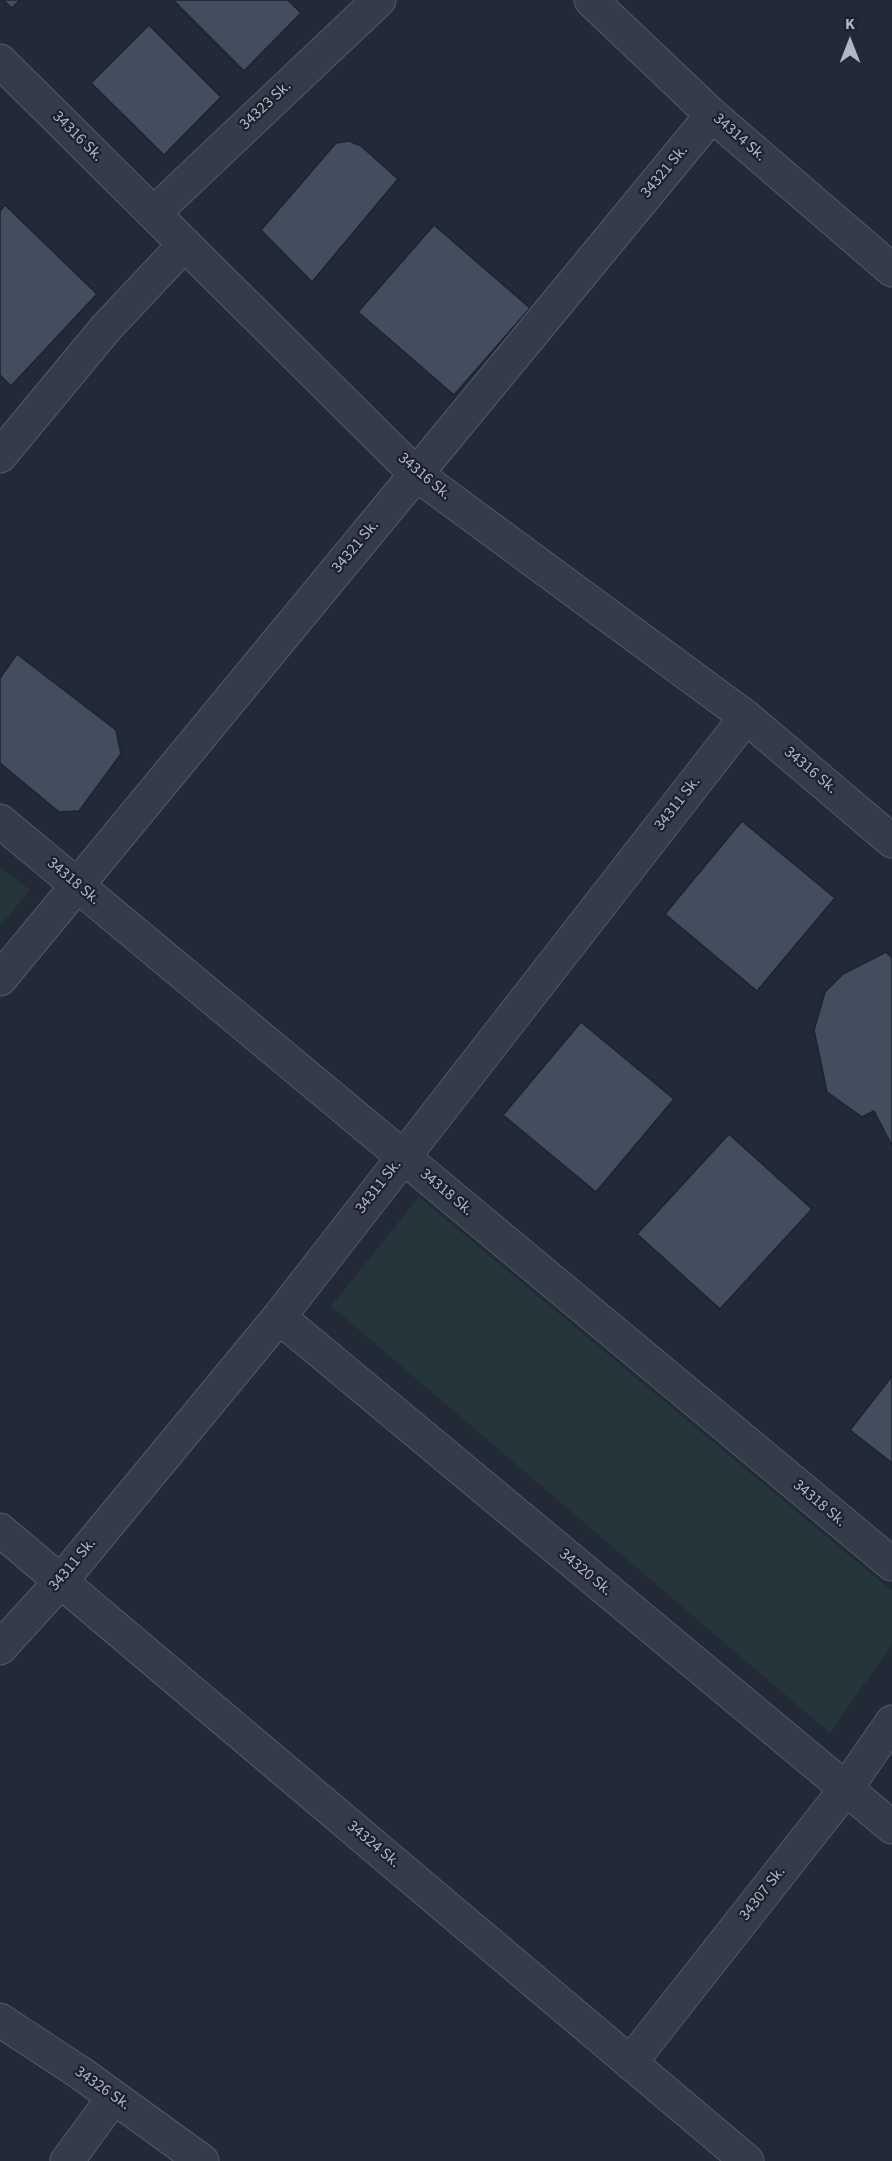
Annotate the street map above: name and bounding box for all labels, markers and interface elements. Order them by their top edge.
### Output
north arrow [820,12,880,72]
text: K [845,13,855,35]
street label: 34323 Sk. [236,77,296,135]
street label: 34316 Sk. [48,108,106,166]
street label: 34314 Sk. [709,110,769,166]
street label: 34321 Sk. [637,141,693,203]
street label: 34316 Sk. [393,449,455,505]
street label: 34321 Sk. [328,516,384,578]
street label: 34316 Sk. [779,743,841,799]
street label: 34311 Sk. [651,773,705,835]
street label: 34318 Sk. [42,854,104,910]
street label: 34311 Sk. [352,1156,406,1218]
street label: 34318 Sk. [415,1165,477,1221]
street label: 34318 Sk. [788,1476,850,1532]
street label: 34311 Sk. [45,1534,101,1596]
street label: 34320 Sk. [554,1545,616,1601]
street label: 34324 Sk. [342,1817,404,1873]
street label: 34307 Sk. [736,1863,790,1925]
street label: 34326 Sk. [70,2063,134,2115]

